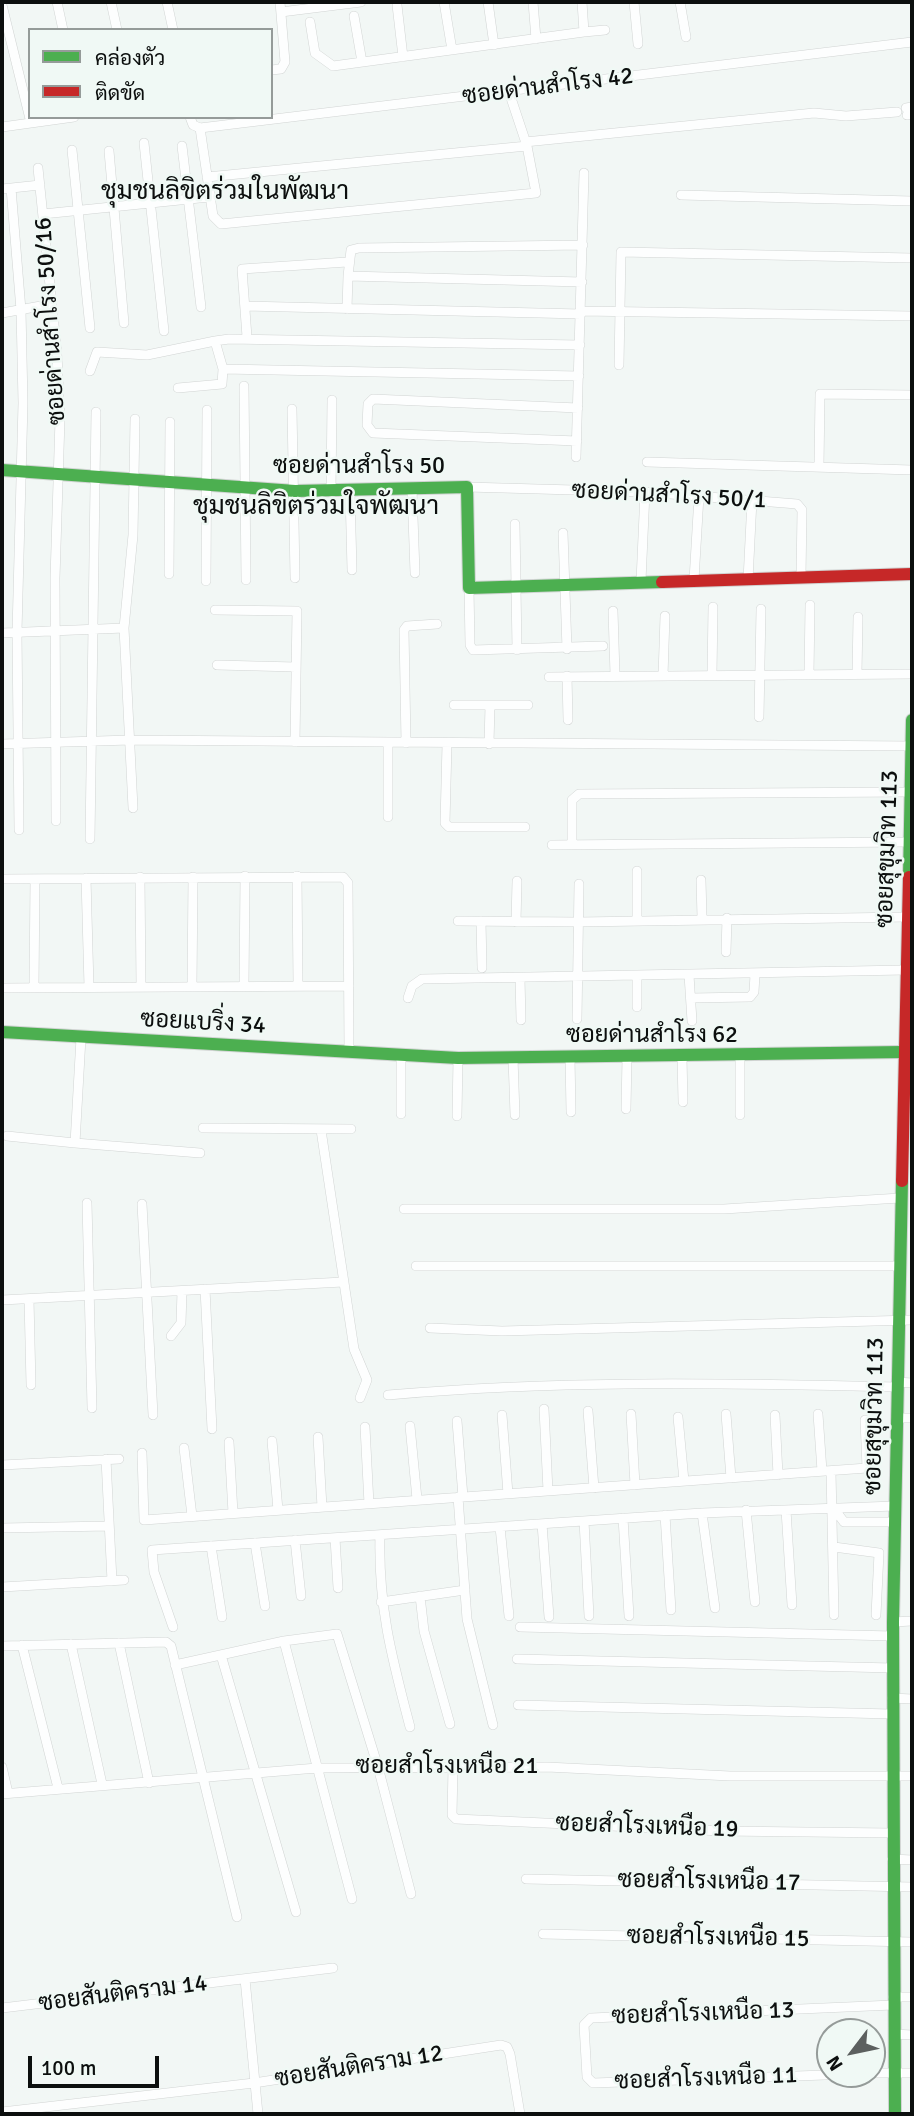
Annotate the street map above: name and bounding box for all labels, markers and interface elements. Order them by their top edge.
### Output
legend [28,28,273,119]
text: คล่องตัว [95,45,165,71]
street label: ซอยด่านสำโรง 42 [461,62,635,112]
text: ติดขัด [95,80,145,106]
district label: ชุมชนลิขิตร่วมในพัฒนา [101,176,349,208]
street label: ซอยด่านสำโรง 50/16 [29,216,73,426]
street label: ซอยด่านสำโรง 50 [273,453,445,481]
street label: ซอยด่านสำโรง 50/1 [571,477,767,515]
district label: ชุมชนลิขิตร่วมใจพัฒนา [193,491,439,523]
street label: ซอยสุขุมวิท 113 [871,770,905,928]
street label: ซอยแบริ่ง 34 [139,1005,267,1041]
street label: ซอยด่านสำโรง 62 [566,1022,738,1050]
street label: ซอยสุขุมวิท 113 [859,1337,891,1495]
street label: ซอยสำโรงเหนือ 21 [355,1753,539,1781]
street label: ซอยสำโรงเหนือ 19 [555,1809,739,1845]
street label: ซอยสำโรงเหนือ 17 [617,1866,801,1898]
street label: ซอยสำโรงเหนือ 15 [626,1922,810,1954]
street label: ซอยสันติคราม 14 [37,1969,209,2019]
street label: ซอยสำโรงเหนือ 13 [611,1996,795,2032]
north arrow [816,2018,886,2088]
street label: ซอยสันติคราม 12 [273,2039,445,2095]
scale bar [32,2042,163,2086]
text: N [821,2051,849,2075]
text: 100 m [41,2055,96,2081]
street label: ซอยสำโรงเหนือ 11 [614,2061,798,2097]

